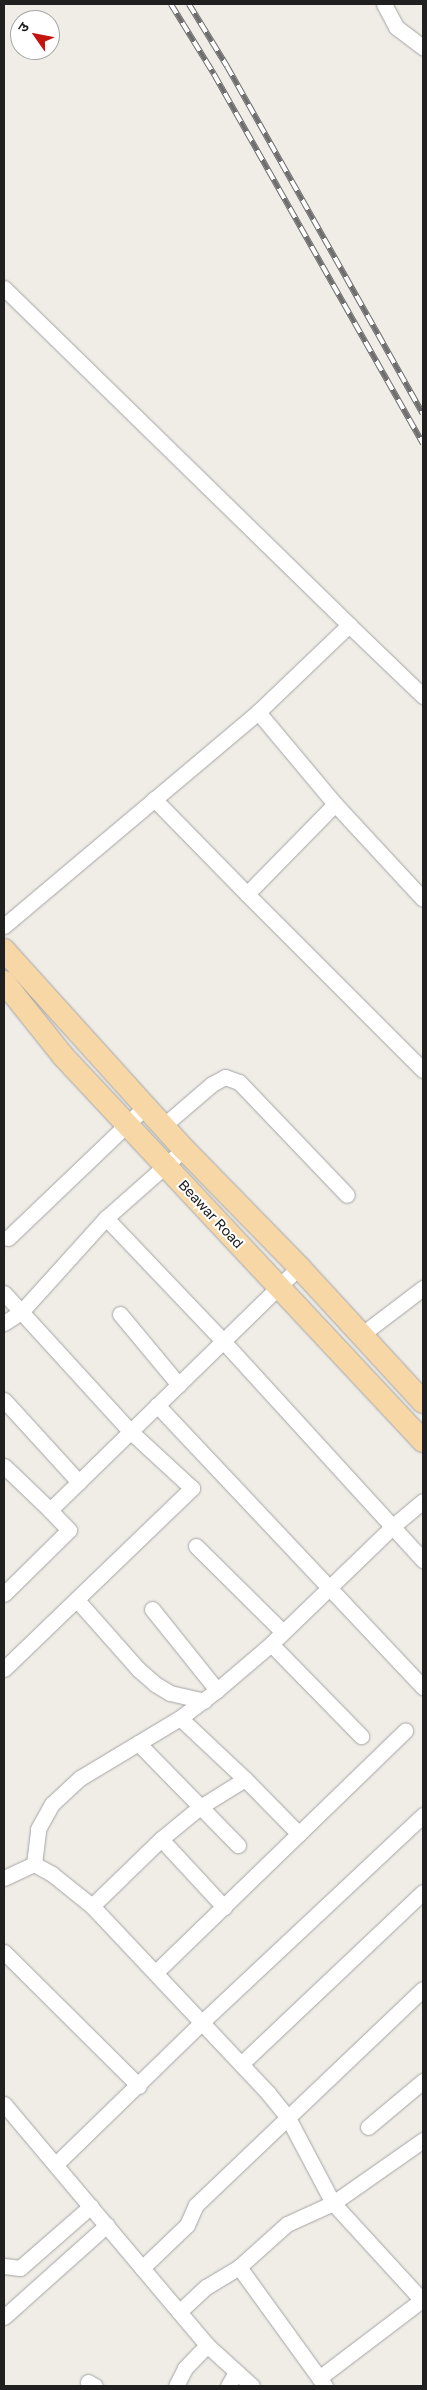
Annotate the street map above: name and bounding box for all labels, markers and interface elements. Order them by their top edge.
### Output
north arrow [10,10,60,60]
text: उ [13,19,32,35]
street label: Beawar Road [175,1176,247,1252]

